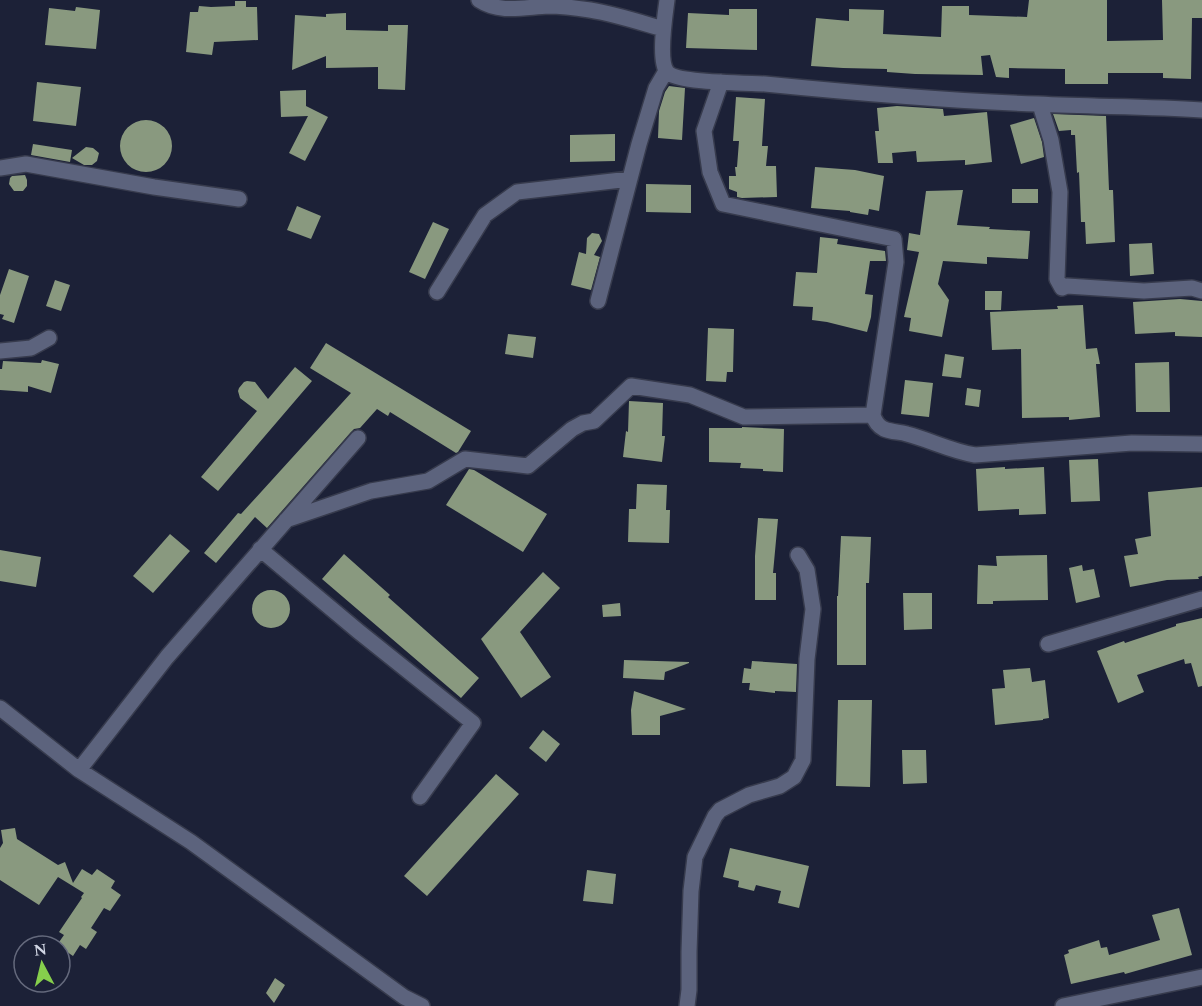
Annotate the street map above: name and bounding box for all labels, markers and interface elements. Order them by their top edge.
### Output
north arrow [12,934,72,994]
text: N [32,937,48,963]

